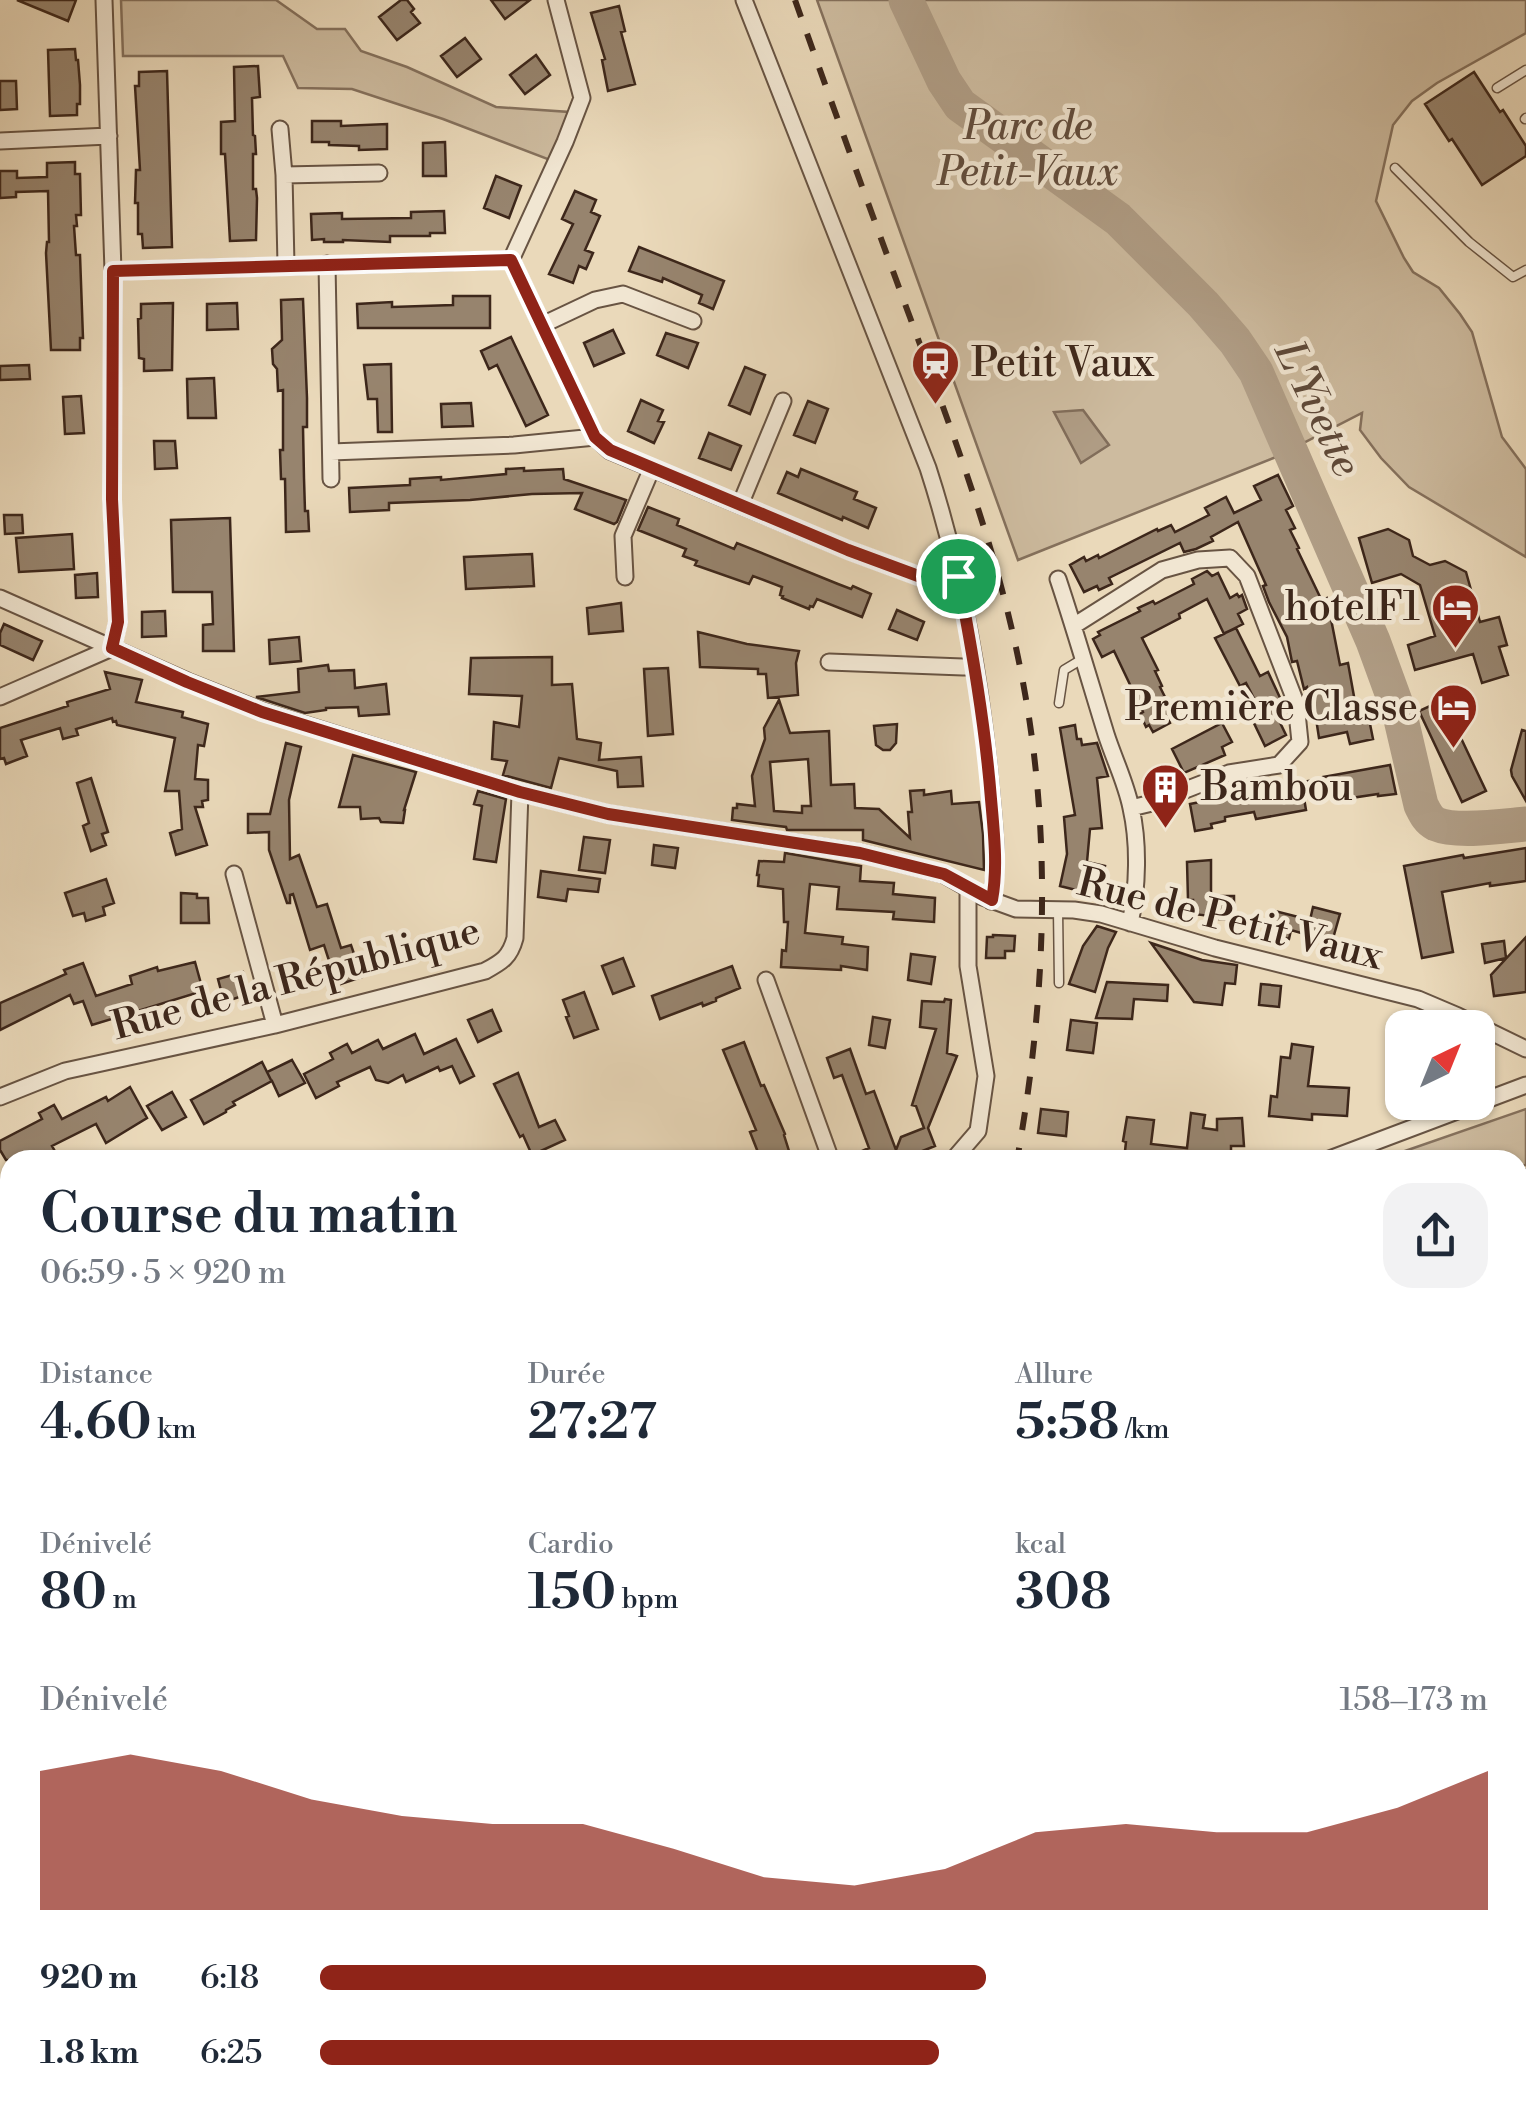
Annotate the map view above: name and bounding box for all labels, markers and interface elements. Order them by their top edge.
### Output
park label: Parc de Petit-Vaux [936,102,1119,198]
water label: L'Yvette [1261,332,1373,486]
station icon: Petit Vaux [910,338,962,406]
place label: Petit Vaux [971,339,1155,389]
pin [916,534,1001,619]
icon: arrive [931,549,986,604]
hotel icon: hotelF1 [1429,582,1481,650]
place label: hotelF1 [1285,583,1420,633]
hotel icon: Première Classe [1427,682,1479,750]
place label: Première Classe [1125,683,1418,733]
building icon: Bambou [1140,762,1192,830]
place label: Bambou [1200,763,1353,813]
street label: Rue de Petit Vaux [1072,858,1389,982]
street label: Rue de la République [106,906,486,1052]
north arrow [1385,1010,1495,1120]
map controls [1385,1010,1495,1120]
text: Course du matin [40,1181,458,1250]
button: share [1383,1183,1488,1288]
text: 06:59 · 5 × 920 m [40,1253,286,1293]
text: Distance [40,1357,153,1392]
text: Durée [528,1357,606,1392]
text: Allure [1015,1357,1093,1392]
text: 4.60 [40,1392,152,1454]
text: 27:27 [528,1392,657,1454]
text: 5:58 [1015,1392,1119,1454]
text: km [152,1412,196,1447]
text: /km [1119,1412,1170,1447]
text: Dénivelé [40,1527,152,1562]
text: Cardio [528,1527,614,1562]
text: kcal [1015,1527,1066,1562]
text: 80 [40,1562,107,1624]
text: 150 [528,1562,616,1624]
text: 308 [1015,1562,1111,1624]
text: m [107,1582,137,1617]
text: bpm [616,1582,678,1617]
text: Dénivelé [40,1680,168,1720]
text: 158–173 m [1339,1680,1488,1720]
text: 920 m [40,1958,138,1998]
text: 6:18 [200,1958,259,1998]
text: 1.8 km [40,2033,139,2073]
text: 6:25 [200,2033,263,2073]

